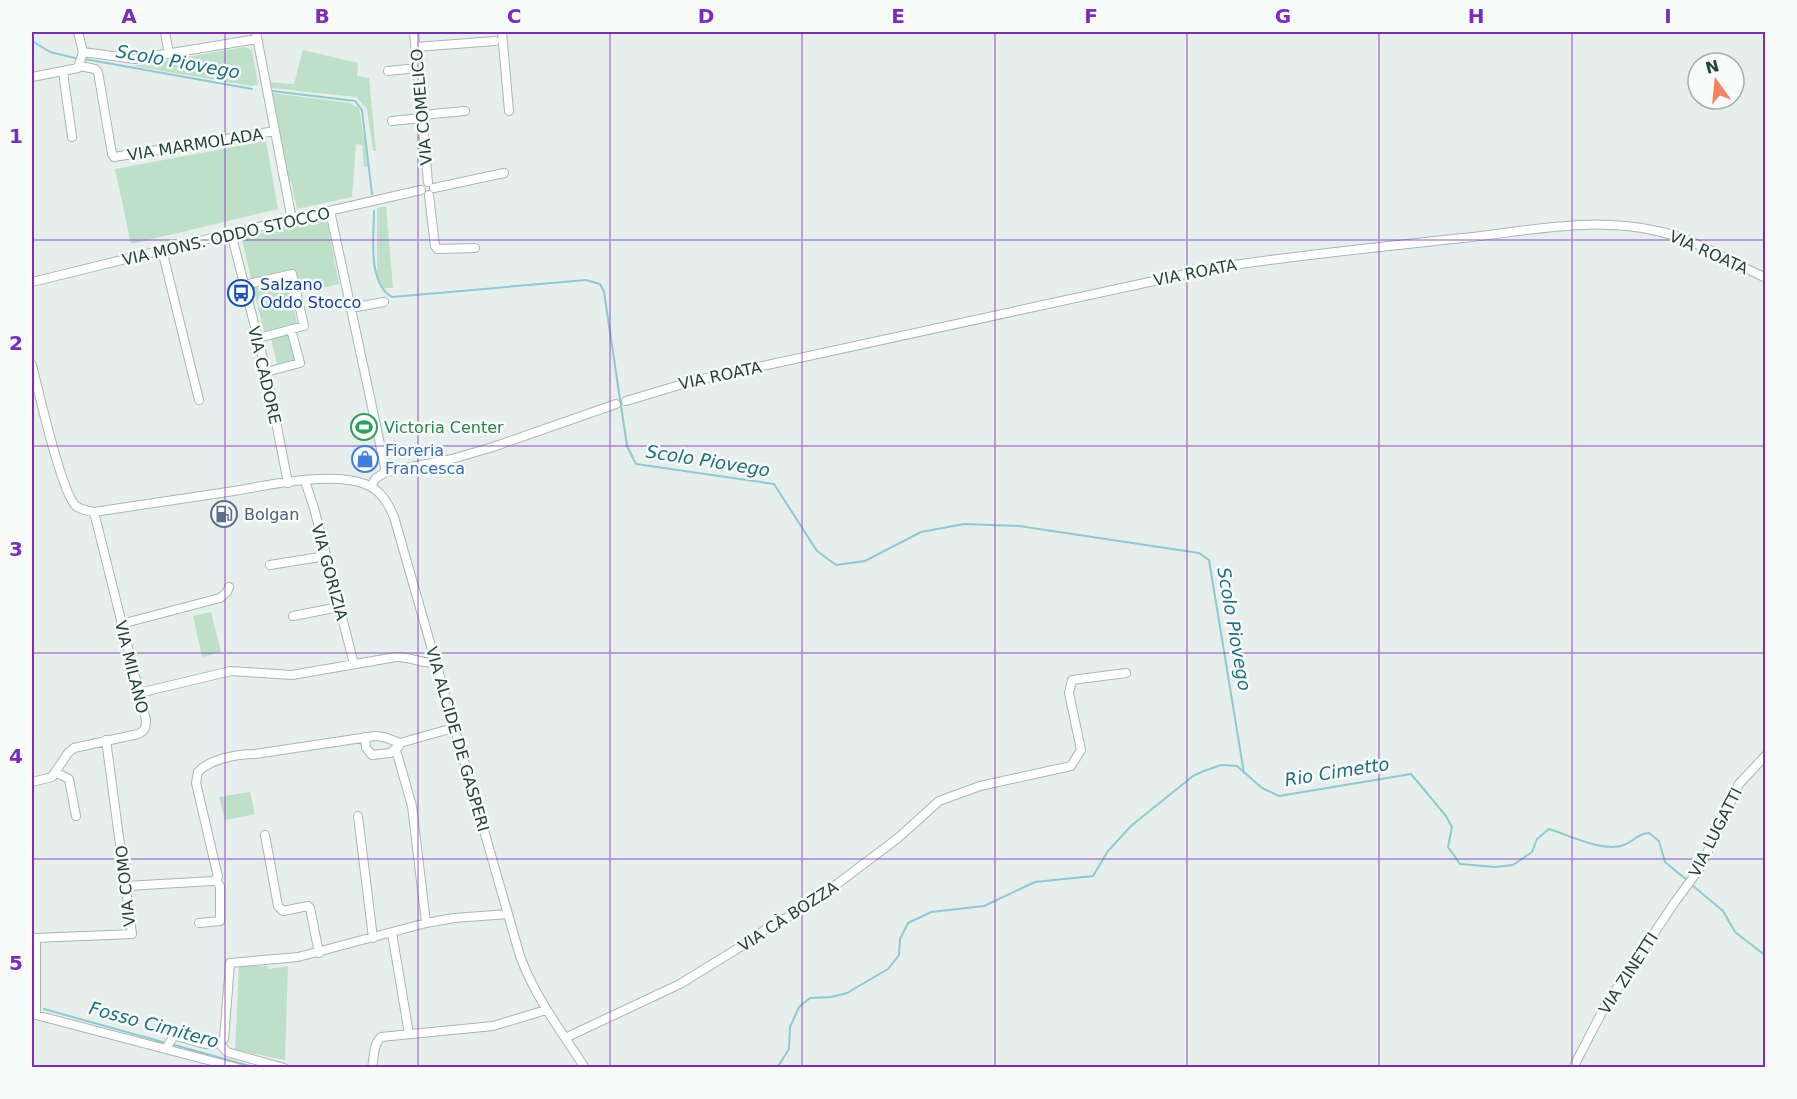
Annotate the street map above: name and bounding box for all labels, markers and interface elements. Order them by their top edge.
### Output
text: A [121,4,137,28]
text: B [314,4,330,28]
text: C [507,4,521,28]
text: D [698,4,714,28]
text: E [891,4,905,28]
text: F [1084,4,1098,28]
text: G [1275,4,1291,28]
text: H [1468,4,1484,28]
text: I [1664,4,1672,28]
water label: Scolo Piovego [115,40,242,83]
street label: VIA COMELICO [407,48,436,166]
north arrow [1686,51,1746,111]
text: N [1703,56,1721,78]
text: 1 [9,124,23,148]
street label: VIA MARMOLADA [126,124,264,165]
street label: VIA MONS. ODDO STOCCO [120,203,332,270]
street label: VIA ROATA [1666,227,1751,278]
street label: VIA ROATA [1152,255,1238,290]
place label: Salzano Oddo Stocco [260,275,361,312]
bus stop icon: Salzano Oddo Stocco [226,278,256,308]
street label: VIA CADORE [244,324,285,426]
text: 2 [9,331,23,355]
street label: VIA ROATA [677,357,763,394]
sports icon: Victoria Center [349,412,379,442]
place label: Victoria Center [384,418,504,437]
water label: Scolo Piovego [645,440,772,481]
place label: Fioreria Francesca [385,441,465,478]
shop icon: Fioreria Francesca [350,444,380,474]
fuel station icon: Bolgan [209,499,239,529]
place label: Bolgan [244,505,299,524]
street label: VIA GORIZIA [308,522,352,623]
text: 3 [9,537,23,561]
water label: Scolo Piovego [1213,565,1256,692]
street label: VIA MILANO [111,619,152,716]
street label: VIA ALCIDE DE GASPERI [422,644,493,834]
text: 4 [9,744,23,768]
water label: Rio Cimetto [1283,753,1391,790]
street label: VIA LUGATTI [1685,784,1746,880]
street label: VIA COMO [112,844,139,928]
street label: VIA CÀ BOZZA [735,877,842,956]
street label: VIA ZINETTI [1595,929,1662,1018]
text: 5 [9,951,23,975]
water label: Fosso Cimitero [87,997,221,1052]

